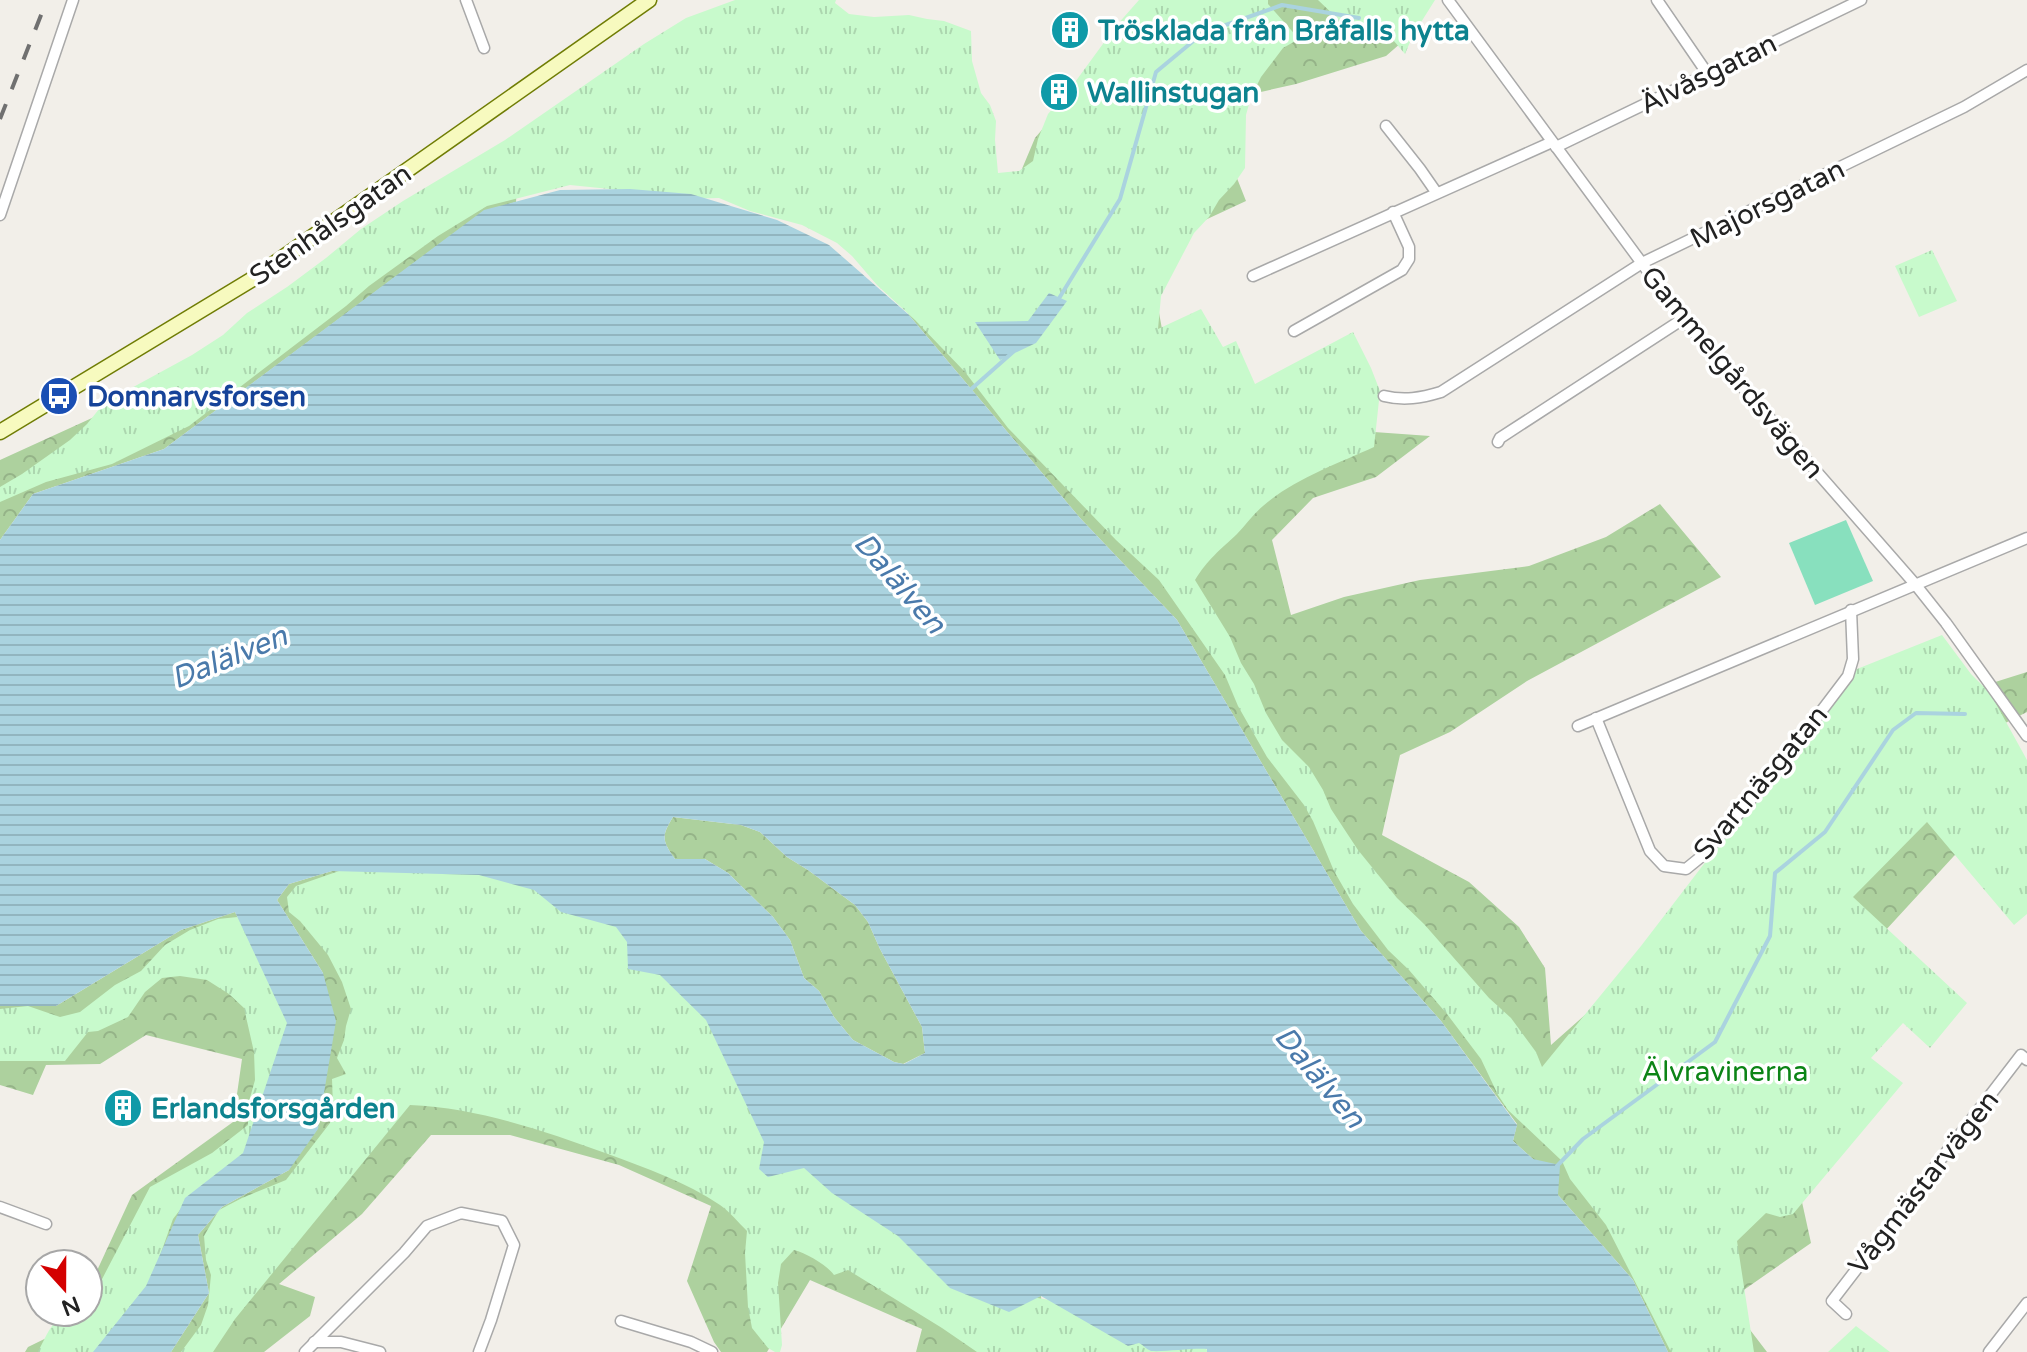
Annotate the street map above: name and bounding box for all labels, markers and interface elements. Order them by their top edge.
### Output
building icon: Trösklada från Bråfalls hytta [1049,9,1091,51]
place label: Trösklada från Bråfalls hytta [1097,14,1470,48]
street label: Älvåsgatan [1634,26,1782,122]
building icon: Wallinstugan [1038,71,1080,113]
place label: Wallinstugan [1087,76,1259,110]
street label: Majorsgatan [1685,152,1850,256]
street label: Stenhålsgatan [243,156,418,293]
street label: Gammelgårdsvägen [1633,260,1831,486]
bus stop icon: Domnarvsforsen [38,375,80,417]
place label: Domnarvsforsen [87,380,306,414]
water label: Dalälven [846,525,954,642]
water label: Dalälven [166,617,293,697]
street label: Svartnäsgatan [1686,699,1835,867]
water label: Dalälven [1266,1019,1373,1136]
park label: Älvravinerna [1642,1055,1808,1089]
street label: Vågmästarvägen [1841,1084,2006,1281]
building icon: Erlandsforsgården [102,1087,144,1129]
place label: Erlandsforsgården [151,1092,396,1126]
north arrow [24,1248,104,1328]
text: N [58,1290,84,1321]

